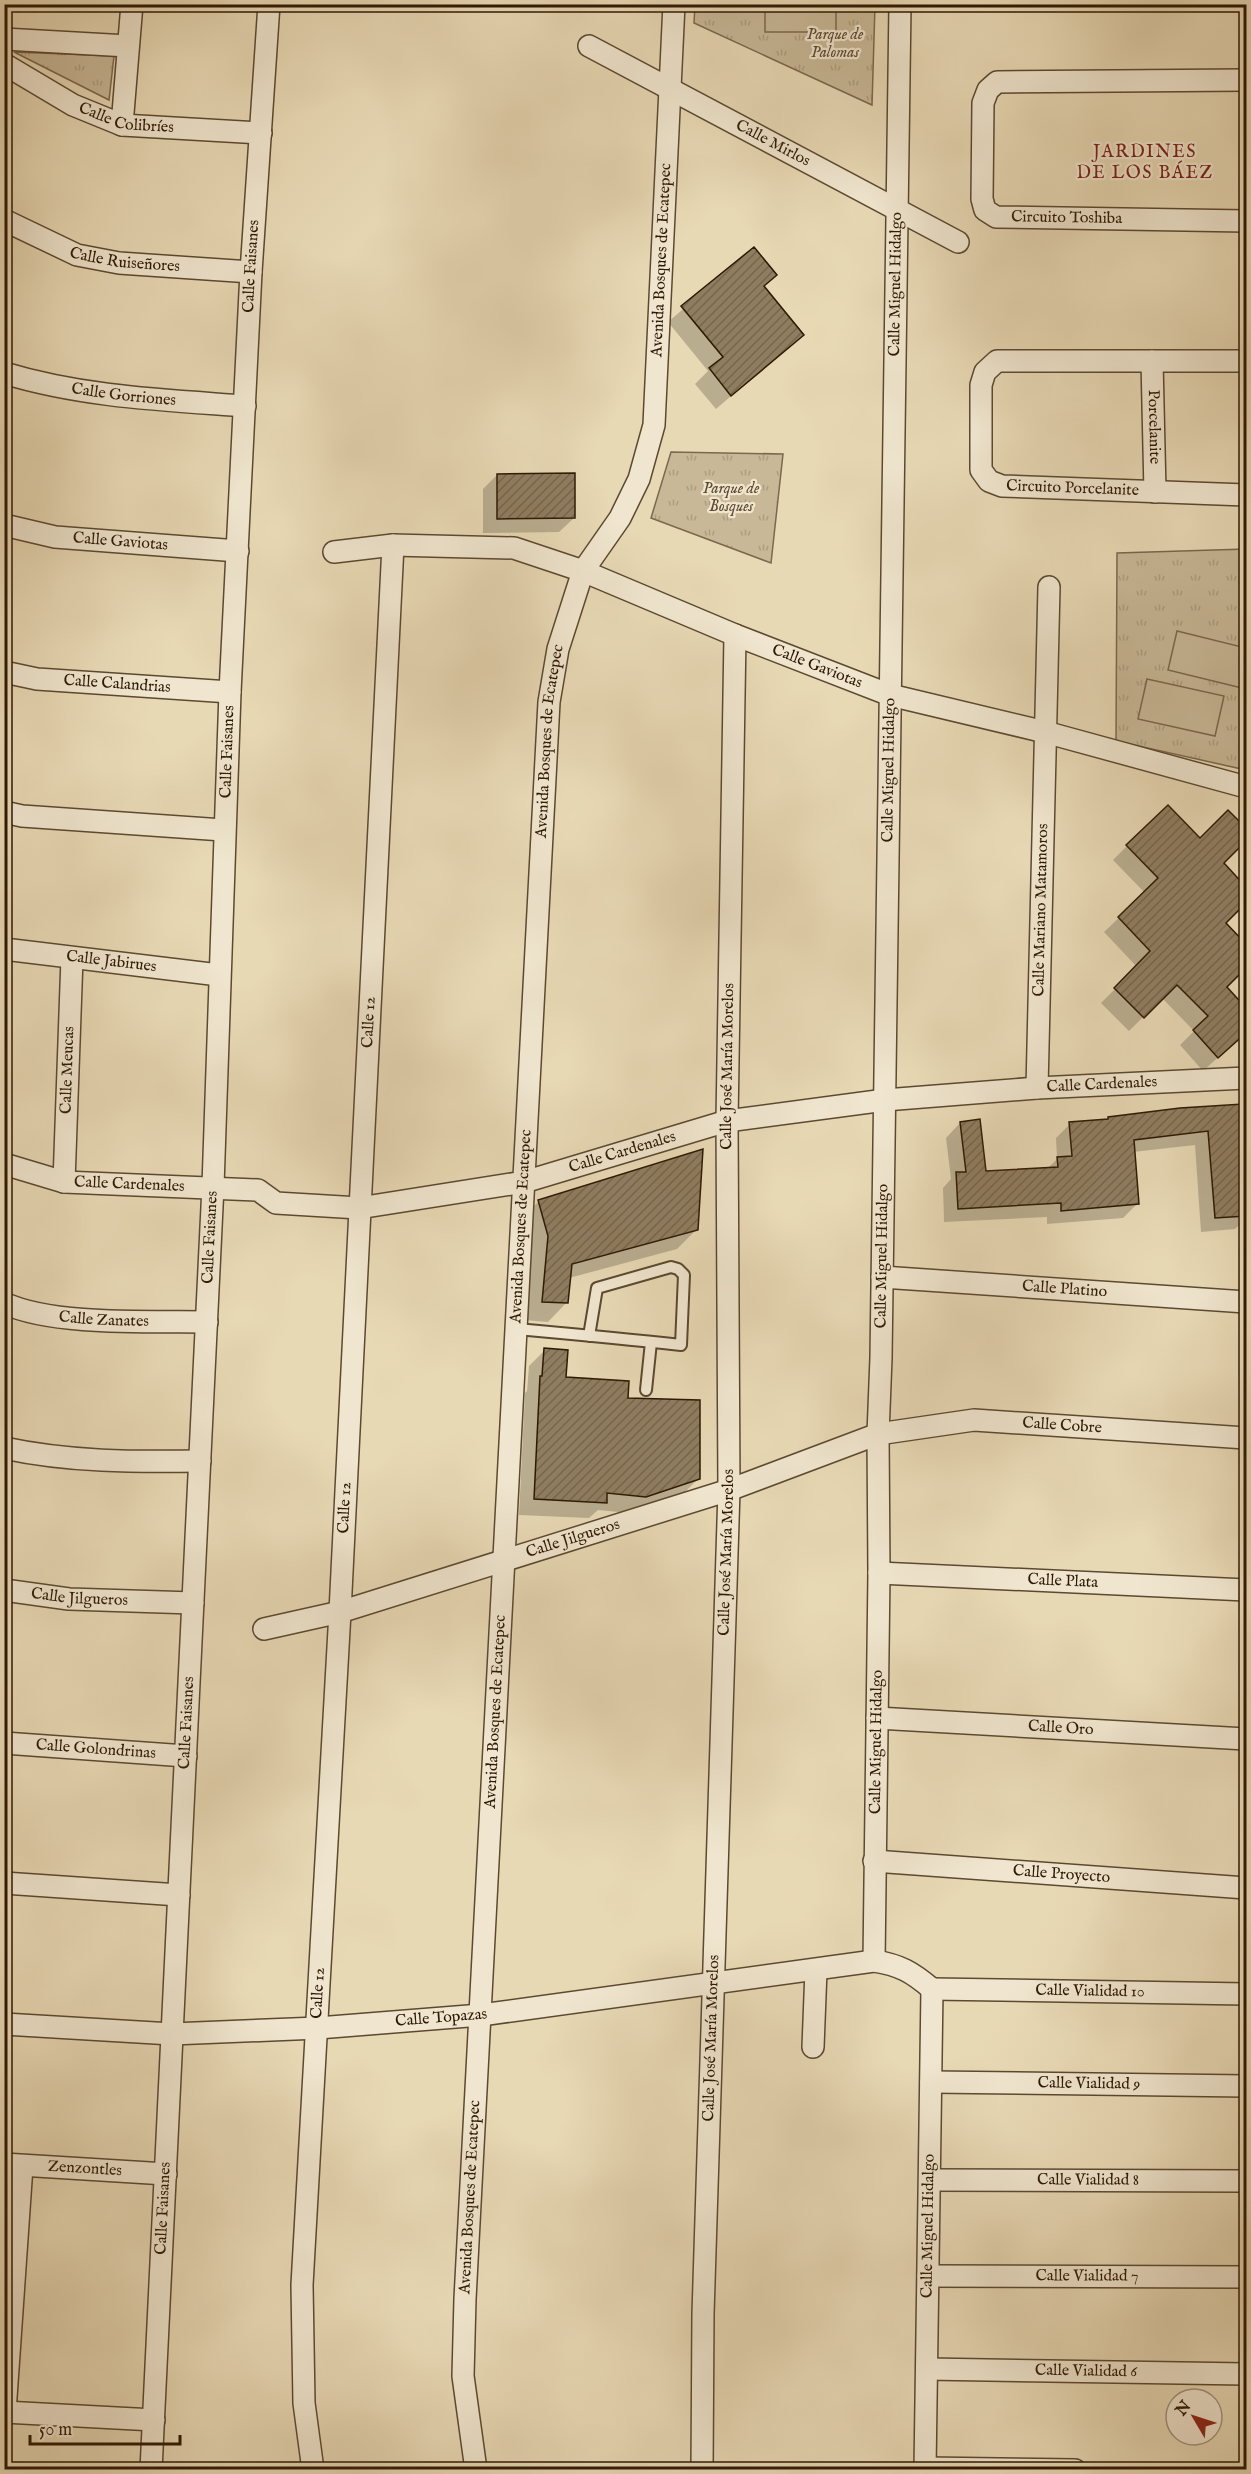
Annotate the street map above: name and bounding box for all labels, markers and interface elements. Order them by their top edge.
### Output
park label: Parque de Palomas [807,25,864,63]
street label: Calle Colibríes [75,98,175,138]
street label: Calle Mirlos [732,116,814,172]
district label: JARDINES DE LOS BÁEZ [1076,141,1214,185]
street label: Avenida Bosques de Ecatepec [647,163,676,358]
street label: Circuito Toshiba [1011,207,1122,229]
street label: Calle Miguel Hidalgo [885,211,907,357]
street label: Calle Faisanes [239,219,265,313]
street label: Calle Ruiseñores [66,243,181,277]
street label: Calle Gorriones [70,379,177,411]
street label: Porcelanite [1143,389,1164,464]
street label: Circuito Porcelanite [1006,476,1139,501]
park label: Parque de Bosques [703,479,760,517]
street label: Calle Gaviotas [72,528,169,556]
street label: Calle Gaviotas [769,640,865,693]
street label: Avenida Bosques de Ecatepec [532,642,569,840]
street label: Calle Calandrias [63,671,172,698]
street label: Calle Miguel Hidalgo [878,697,900,843]
street label: Calle Faisanes [216,705,240,799]
street label: Calle Mariano Matamoros [1029,823,1053,997]
street label: Calle Jabirues [65,947,158,977]
street label: Calle José María Morelos [717,982,739,1150]
street label: Calle 12 [358,996,381,1049]
street label: Calle Meucas [56,1025,80,1114]
street label: Calle Cardenales [1046,1072,1158,1098]
street label: Calle Cardenales [567,1127,679,1178]
street label: Avenida Bosques de Ecatepec [506,1129,537,1325]
street label: Calle Cardenales [74,1172,185,1197]
street label: Calle Miguel Hidalgo [871,1183,893,1329]
street label: Calle Faisanes [198,1190,223,1284]
street label: Calle Platino [1021,1277,1108,1302]
street label: Calle Zanates [58,1307,149,1332]
street label: Calle Cobre [1022,1413,1102,1438]
street label: Calle José María Morelos [714,1469,739,1636]
street label: Calle 12 [334,1482,356,1534]
street label: Calle Jilgueros [523,1515,623,1563]
street label: Calle Plata [1027,1570,1099,1593]
street label: Calle Jilgueros [30,1584,129,1611]
street label: Avenida Bosques de Ecatepec [481,1614,511,1810]
street label: Calle Miguel Hidalgo [866,1669,888,1814]
street label: Calle Faisanes [175,1676,199,1770]
street label: Calle Oro [1027,1717,1094,1740]
street label: Calle Golondrinas [35,1735,157,1764]
street label: Calle Proyecto [1012,1861,1111,1888]
street label: Calle José María Morelos [699,1954,724,2122]
street label: Calle 12 [307,1967,330,2019]
street label: Calle Vialidad 10 [1035,1981,1145,2002]
street label: Calle Topazas [394,2004,489,2032]
street label: Calle Vialidad 9 [1038,2073,1140,2095]
street label: Avenida Bosques de Ecatepec [455,2099,485,2295]
street label: Calle Miguel Hidalgo [918,2153,940,2298]
street label: Zenzontles [47,2157,123,2181]
street label: Calle Faisanes [151,2161,176,2255]
street label: Calle Vialidad 8 [1037,2170,1139,2191]
street label: Calle Vialidad 7 [1035,2266,1139,2287]
street label: Calle Vialidad 6 [1035,2361,1138,2382]
north arrow [1164,2387,1224,2447]
text: N [1171,2397,1196,2421]
scale bar [30,2408,180,2446]
text: 50 m [39,2419,72,2442]

